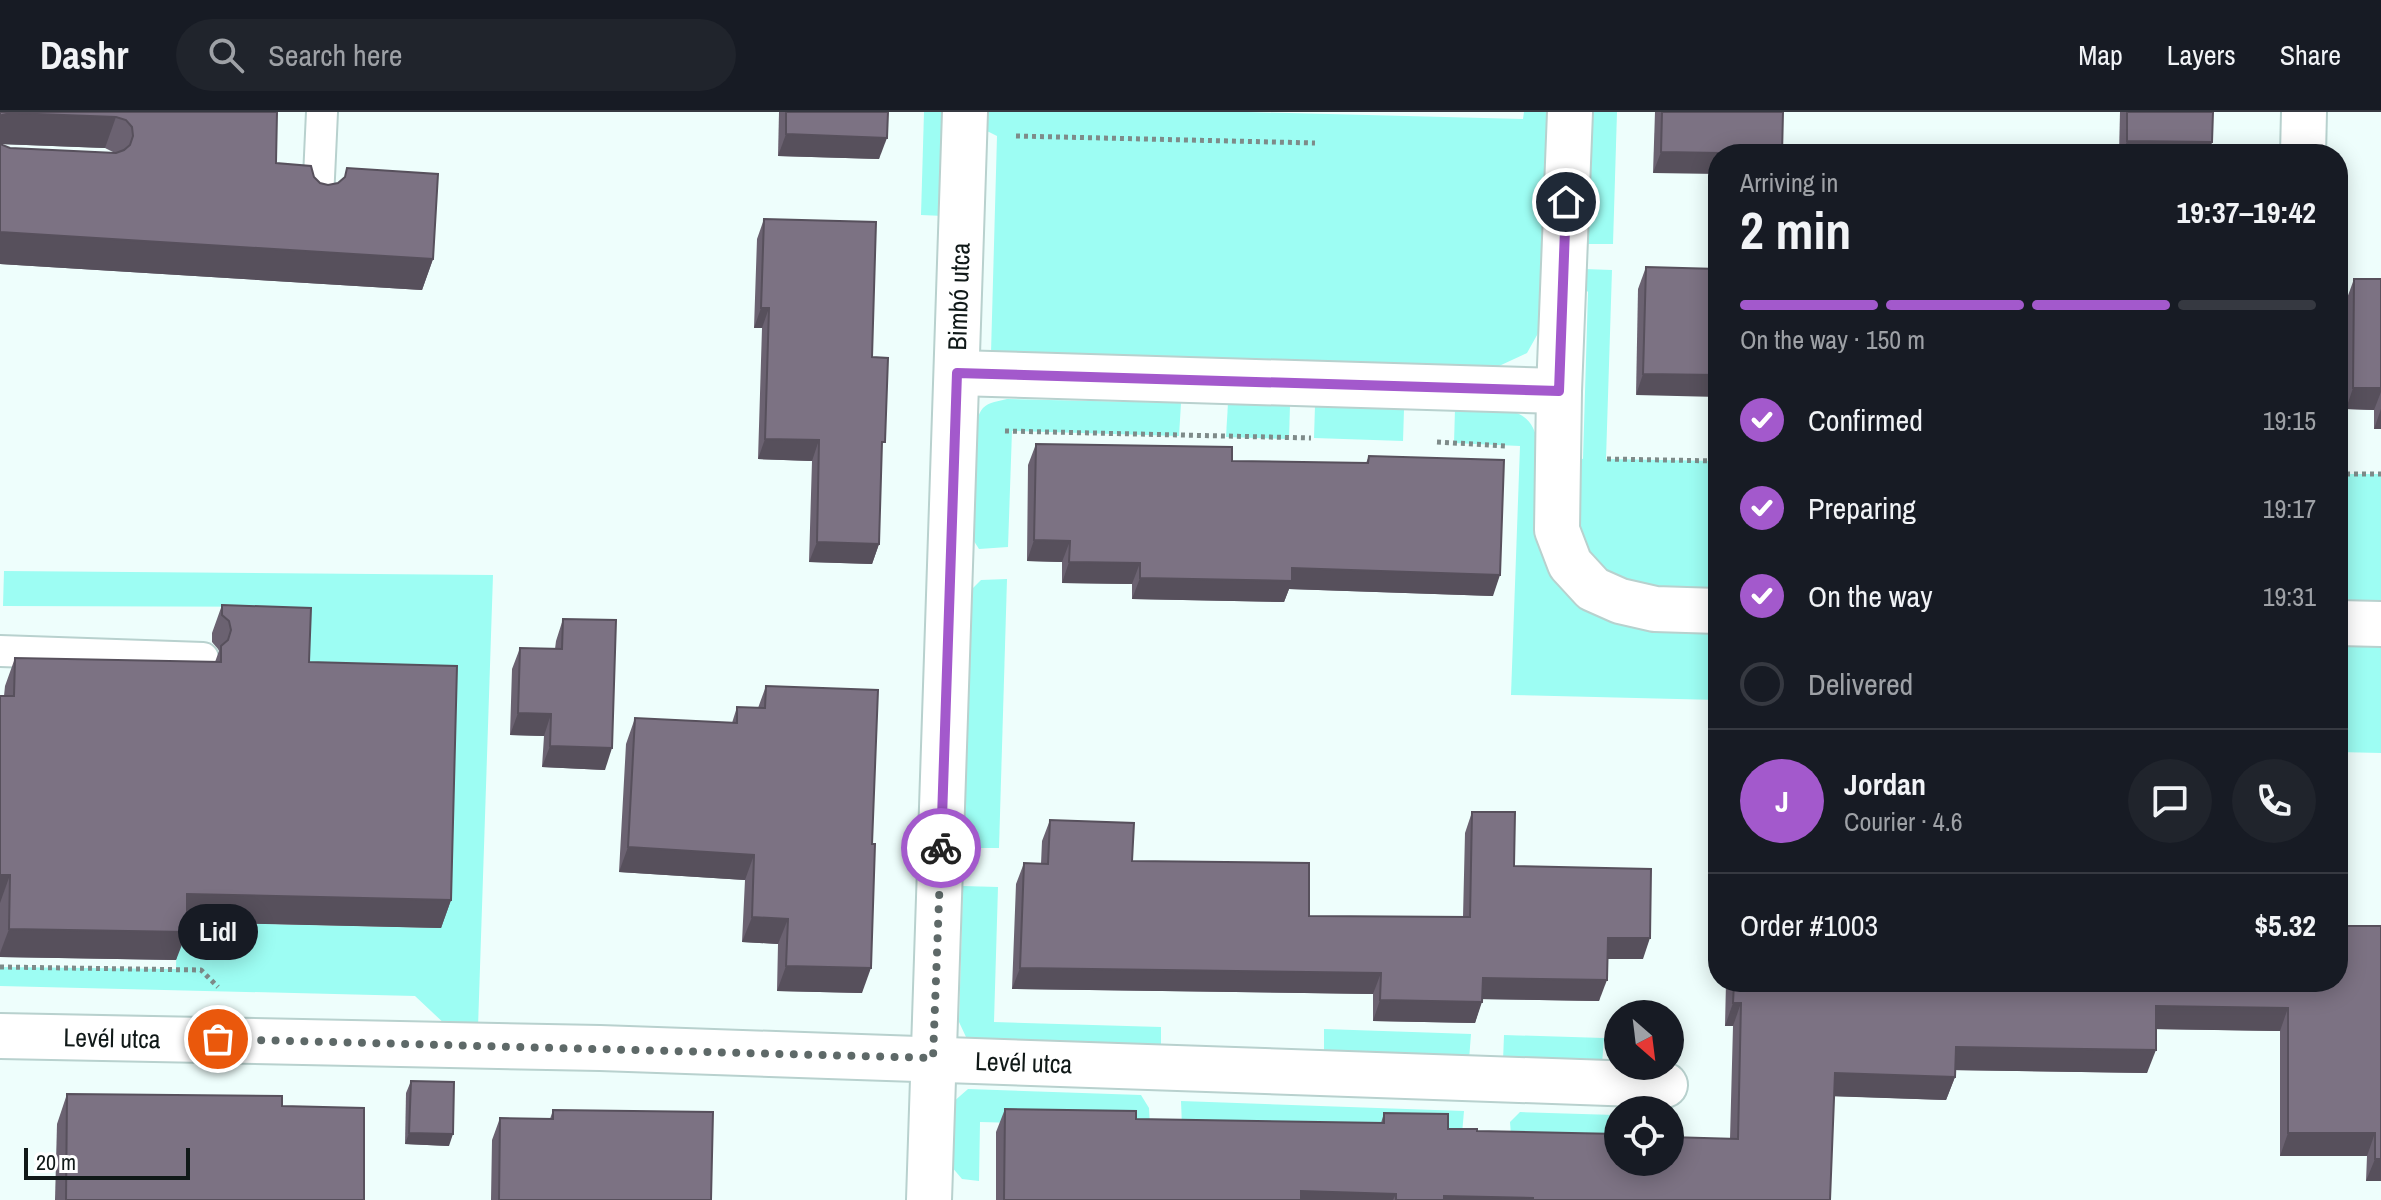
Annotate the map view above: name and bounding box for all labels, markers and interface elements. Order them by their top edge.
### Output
search box [176,19,736,91]
text: Dashr [40,30,128,81]
icon: search [204,33,248,77]
text: Search here [268,35,402,75]
text: Map [2078,36,2123,74]
text: Layers [2167,36,2236,74]
text: Share [2280,36,2341,74]
text: Arriving in [1740,165,1838,200]
pin [1532,168,1600,236]
icon: home [1544,180,1588,224]
text: 19:37–19:42 [2177,192,2316,232]
text: 2 min [1740,195,1851,265]
street label: Bimbó utca [939,242,978,351]
text: On the way · 150 m [1740,322,1925,357]
icon: check [1740,398,1784,442]
text: Confirmed [1808,400,1923,440]
text: 19:15 [2263,403,2316,438]
icon: check [1740,486,1784,530]
text: Preparing [1808,488,1916,528]
text: 19:17 [2263,491,2316,526]
icon: check [1740,574,1784,618]
text: On the way [1808,576,1932,616]
text: 19:31 [2263,579,2316,614]
text: Delivered [1808,664,1913,704]
button: chat [2128,759,2212,843]
button: phone [2232,759,2316,843]
text: Jordan [1844,764,1926,804]
text: J [1775,781,1789,821]
text: Courier · 4.6 [1844,804,1963,839]
courier [901,808,981,888]
icon: bike [919,826,963,870]
callout: Lidl [178,903,258,959]
text: Order #1003 [1740,905,1878,945]
text: $5.32 [2254,905,2316,945]
text: Lidl [199,914,237,949]
north arrow [1604,1000,1684,1080]
map controls [1604,1000,1684,1176]
pin [184,1005,252,1073]
icon: bag [196,1017,240,1061]
street label: Levél utca [63,1019,161,1056]
street label: Levél utca [974,1043,1073,1081]
button: locate [1604,1096,1684,1176]
scale bar [24,1144,190,1180]
text: 20 m [36,1147,76,1177]

